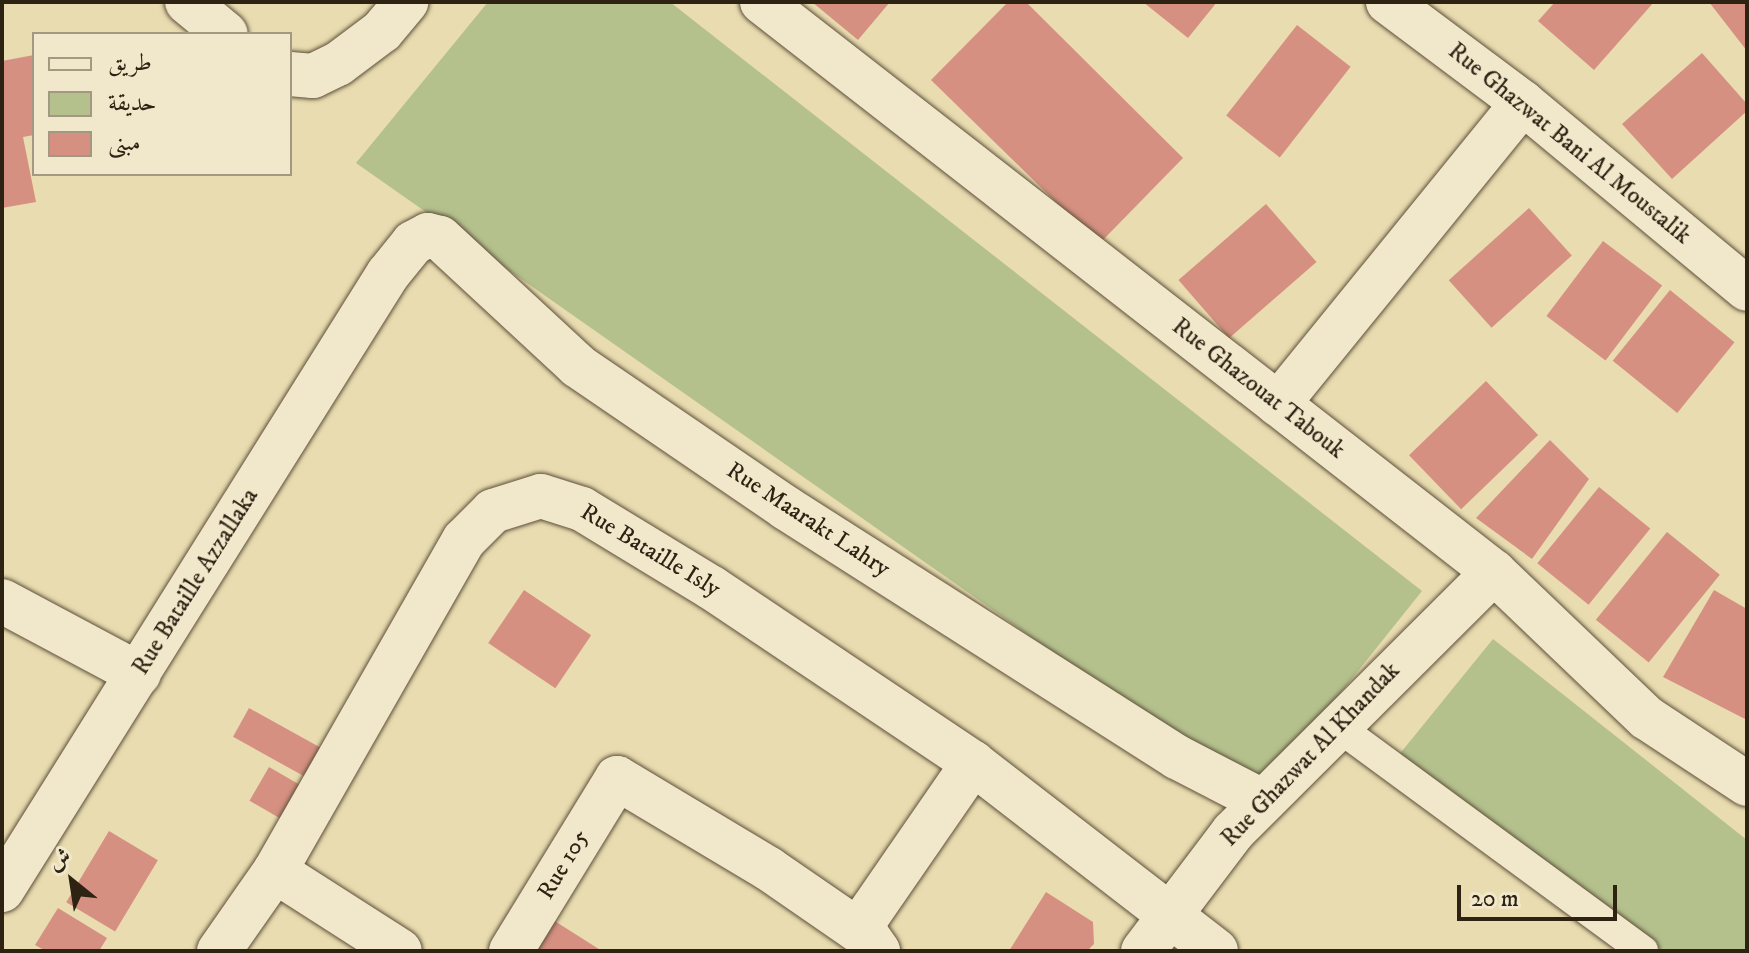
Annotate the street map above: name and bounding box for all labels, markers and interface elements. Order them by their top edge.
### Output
legend [32,32,292,176]
street label: Rue Ghazwat Bani Al Moustalik [1442,37,1696,251]
text: طريق [108,48,152,78]
text: حديقة [108,88,157,118]
text: مبنى [108,128,141,158]
street label: Rue Ghazouat Tabouk [1166,313,1350,465]
street label: Rue Maarakt Lahry [721,456,895,584]
street label: Rue Bataille Azzallaka [127,483,265,681]
street label: Rue Bataille Isly [575,498,725,604]
street label: Rue Ghazwat Al Khandak [1216,657,1406,853]
street label: Rue 105 [532,825,596,905]
north arrow [32,841,112,921]
text: ش [44,843,76,877]
scale bar [1461,869,1621,919]
text: 20 m [1471,884,1519,914]

